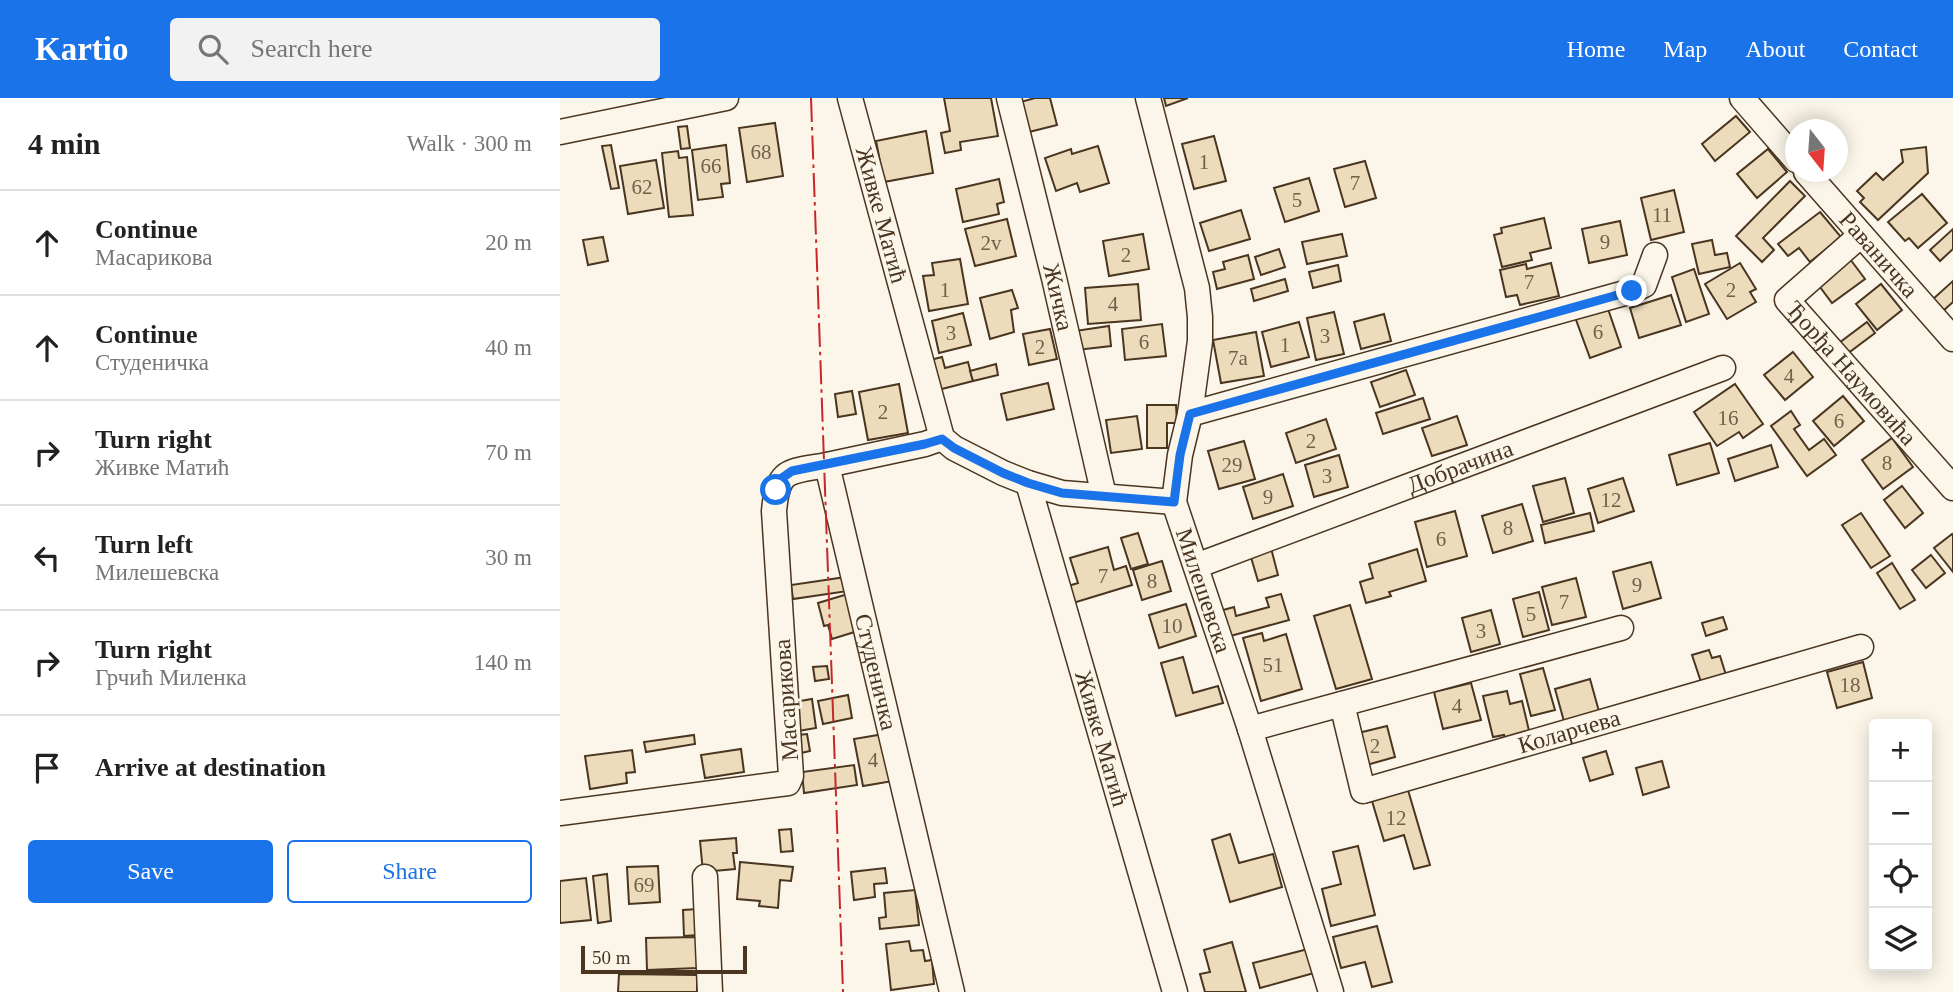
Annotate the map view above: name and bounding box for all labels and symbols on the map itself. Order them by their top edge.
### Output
north arrow [1785,119,1848,182]
house number: 68 [751,140,772,164]
street label: Живке Матић [851,144,912,286]
house number: 1 [1199,150,1209,174]
house number: 66 [701,154,722,178]
house number: 7 [1350,171,1360,195]
house number: 62 [632,175,653,199]
house number: 5 [1292,188,1302,212]
house number: 11 [1652,203,1672,227]
street label: Раваничка [1834,206,1923,303]
house number: 9 [1600,230,1610,254]
house number: 2v [981,231,1002,255]
house number: 2 [1121,243,1131,267]
street label: Жичка [1038,261,1079,334]
house number: 7 [1524,270,1534,294]
route end [1616,275,1647,306]
house number: 1 [940,278,950,302]
house number: 2 [1726,278,1736,302]
house number: 4 [1108,292,1119,316]
street label: Ђорђа Наумовића [1781,296,1922,450]
house number: 6 [1593,320,1603,344]
house number: 3 [946,321,956,345]
house number: 3 [1320,324,1330,348]
house number: 6 [1139,330,1149,354]
house number: 1 [1280,333,1290,357]
house number: 2 [1035,335,1045,359]
house number: 7a [1228,346,1249,370]
house number: 4 [1784,364,1795,388]
house number: 2 [878,400,888,424]
house number: 16 [1718,406,1739,430]
house number: 6 [1834,409,1844,433]
house number: 2 [1306,429,1316,453]
street label: Добрачина [1404,435,1517,498]
house number: 8 [1882,451,1892,475]
house number: 29 [1222,453,1243,477]
house number: 3 [1322,464,1332,488]
route start [760,474,791,505]
house number: 9 [1263,485,1273,509]
house number: 12 [1601,488,1622,512]
house number: 8 [1503,516,1513,540]
street label: Милешевска [1171,525,1237,657]
house number: 6 [1436,527,1446,551]
house number: 7 [1098,564,1108,588]
house number: 8 [1147,569,1157,593]
house number: 9 [1632,573,1642,597]
house number: 7 [1559,590,1569,614]
house number: 5 [1526,602,1536,626]
street label: Студеничка [850,611,903,733]
house number: 10 [1162,614,1183,638]
house number: 3 [1476,619,1486,643]
street label: Масарикова [769,638,803,762]
house number: 51 [1263,653,1284,677]
street label: Живке Матић [1070,668,1134,809]
house number: 18 [1840,673,1861,697]
house number: 4 [1452,694,1463,718]
street label: Коларчева [1515,704,1623,758]
house number: 2 [1370,734,1380,758]
house number: 4 [868,748,879,772]
house number: 12 [1386,806,1407,830]
house number: 69 [634,873,655,897]
scale bar [581,943,747,975]

